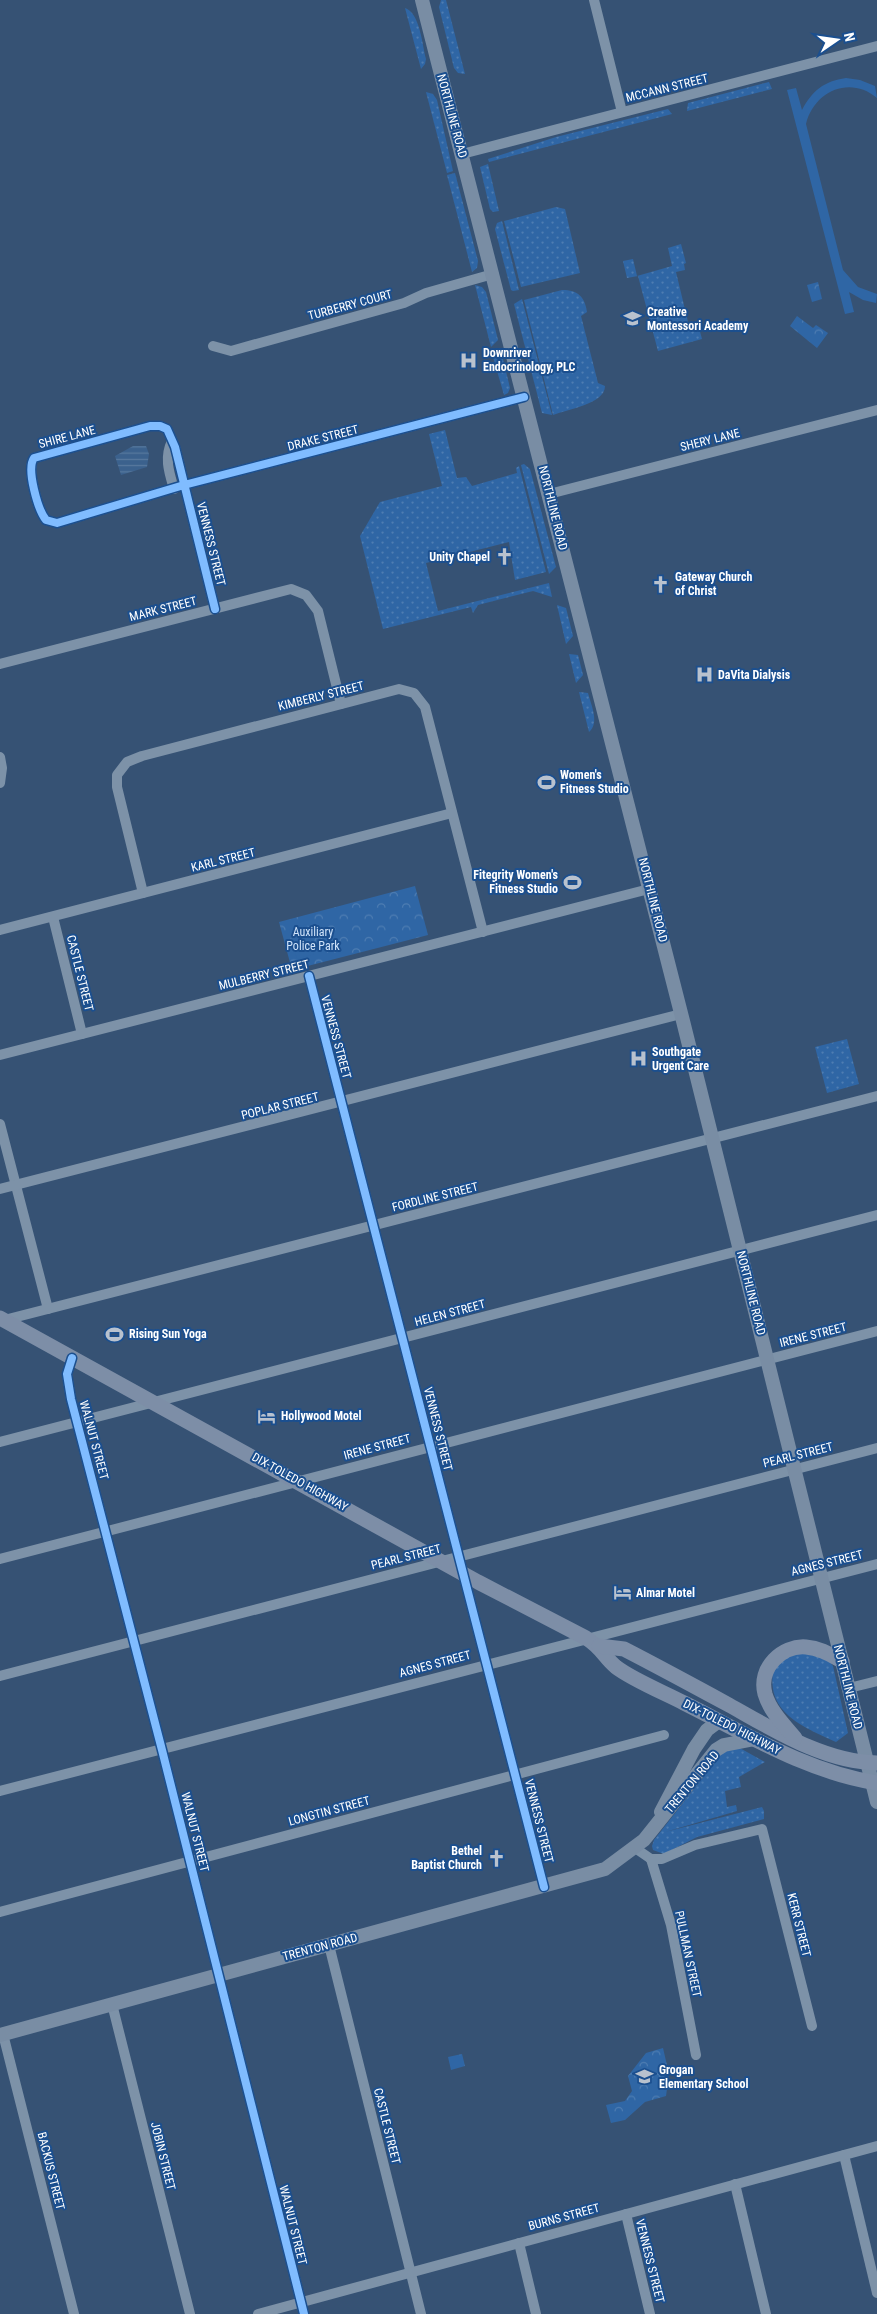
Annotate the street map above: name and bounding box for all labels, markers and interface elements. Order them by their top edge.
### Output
north arrow [812,15,862,65]
text: N [841,31,858,43]
street label: MCCANN STREET [624,71,710,105]
street label: NORTHLINE ROAD [434,72,470,160]
street label: TURBERRY COURT [307,287,393,323]
place label: Creative Montessori Academy [647,305,749,333]
school or university icon: Creative Montessori Academy [623,309,643,329]
place label: Downriver Endocrinology, PLC [483,346,575,374]
hospital icon: Downriver Endocrinology, PLC [459,350,479,370]
street label: DRAKE STREET [286,422,360,454]
street label: SHIRE LANE [37,423,97,451]
street label: SHERY LANE [679,426,741,454]
street label: NORTHLINE ROAD [536,464,570,552]
street label: VENNESS STREET [194,501,228,587]
church icon: Unity Chapel [494,547,514,567]
place label: Unity Chapel [429,550,490,564]
place label: Gateway Church of Christ [675,570,752,598]
church icon: Gateway Church of Christ [651,574,671,594]
street label: MARK STREET [128,594,198,624]
hospital icon: DaVita Dialysis [694,665,714,685]
place label: DaVita Dialysis [718,668,791,682]
street label: KIMBERLY STREET [277,679,365,713]
place label: Women's Fitness Studio [560,768,629,796]
sports icon: Women's Fitness Studio [536,772,556,792]
street label: KARL STREET [190,845,256,875]
street label: NORTHLINE ROAD [636,856,670,944]
place label: Fitegrity Women's Fitness Studio [473,868,559,896]
sports icon: Fitegrity Women's Fitness Studio [562,872,582,892]
park label: Auxiliary Police Park [286,925,340,953]
street label: CASTLE STREET [64,934,96,1012]
street label: MULBERRY STREET [217,957,311,993]
street label: VENNESS STREET [318,994,354,1080]
place label: Southgate Urgent Care [652,1045,709,1073]
hospital icon: Southgate Urgent Care [628,1049,648,1069]
street label: POPLAR STREET [240,1090,320,1122]
street label: FORDLINE STREET [391,1180,479,1214]
street label: NORTHLINE ROAD [734,1249,768,1337]
street label: HELEN STREET [413,1297,487,1329]
street label: IRENE STREET [778,1320,848,1350]
sports icon: Rising Sun Yoga [105,1324,125,1344]
place label: Rising Sun Yoga [129,1327,207,1341]
street label: VENNESS STREET [421,1386,455,1472]
street label: WALNUT STREET [77,1399,111,1481]
hotel icon: Hollywood Motel [257,1406,277,1426]
place label: Hollywood Motel [281,1409,362,1423]
street label: IRENE STREET [342,1431,412,1463]
street label: PEARL STREET [762,1440,834,1470]
street label: DIX-TOLEDO HIGHWAY [250,1450,351,1515]
street label: PEARL STREET [370,1542,442,1572]
street label: AGNES STREET [790,1547,864,1579]
hotel icon: Almar Motel [612,1583,632,1603]
place label: Almar Motel [636,1586,695,1600]
street label: NORTHLINE ROAD [831,1643,865,1731]
street label: AGNES STREET [398,1648,472,1680]
street label: DIX-TOLEDO HIGHWAY [681,1696,784,1758]
street label: TRENTON ROAD [662,1748,722,1816]
street label: VENNESS STREET [522,1778,556,1864]
street label: WALNUT STREET [178,1791,212,1873]
street label: LONGTIN STREET [287,1793,371,1829]
place label: Bethel Baptist Church [411,1844,482,1872]
church icon: Bethel Baptist Church [486,1848,506,1868]
street label: KERR STREET [784,1892,814,1958]
street label: PULLMAN STREET [672,1909,704,1999]
street label: TRENTON ROAD [281,1930,359,1964]
place label: Grogan Elementary School [659,2063,749,2091]
school or university icon: Grogan Elementary School [635,2067,655,2087]
street label: CASTLE STREET [371,2087,403,2165]
street label: JOBIN STREET [148,2120,178,2192]
street label: BACKUS STREET [35,2131,67,2211]
street label: WALNUT STREET [276,2184,310,2266]
street label: BURNS STREET [527,2201,601,2233]
street label: VENNESS STREET [633,2218,667,2304]

